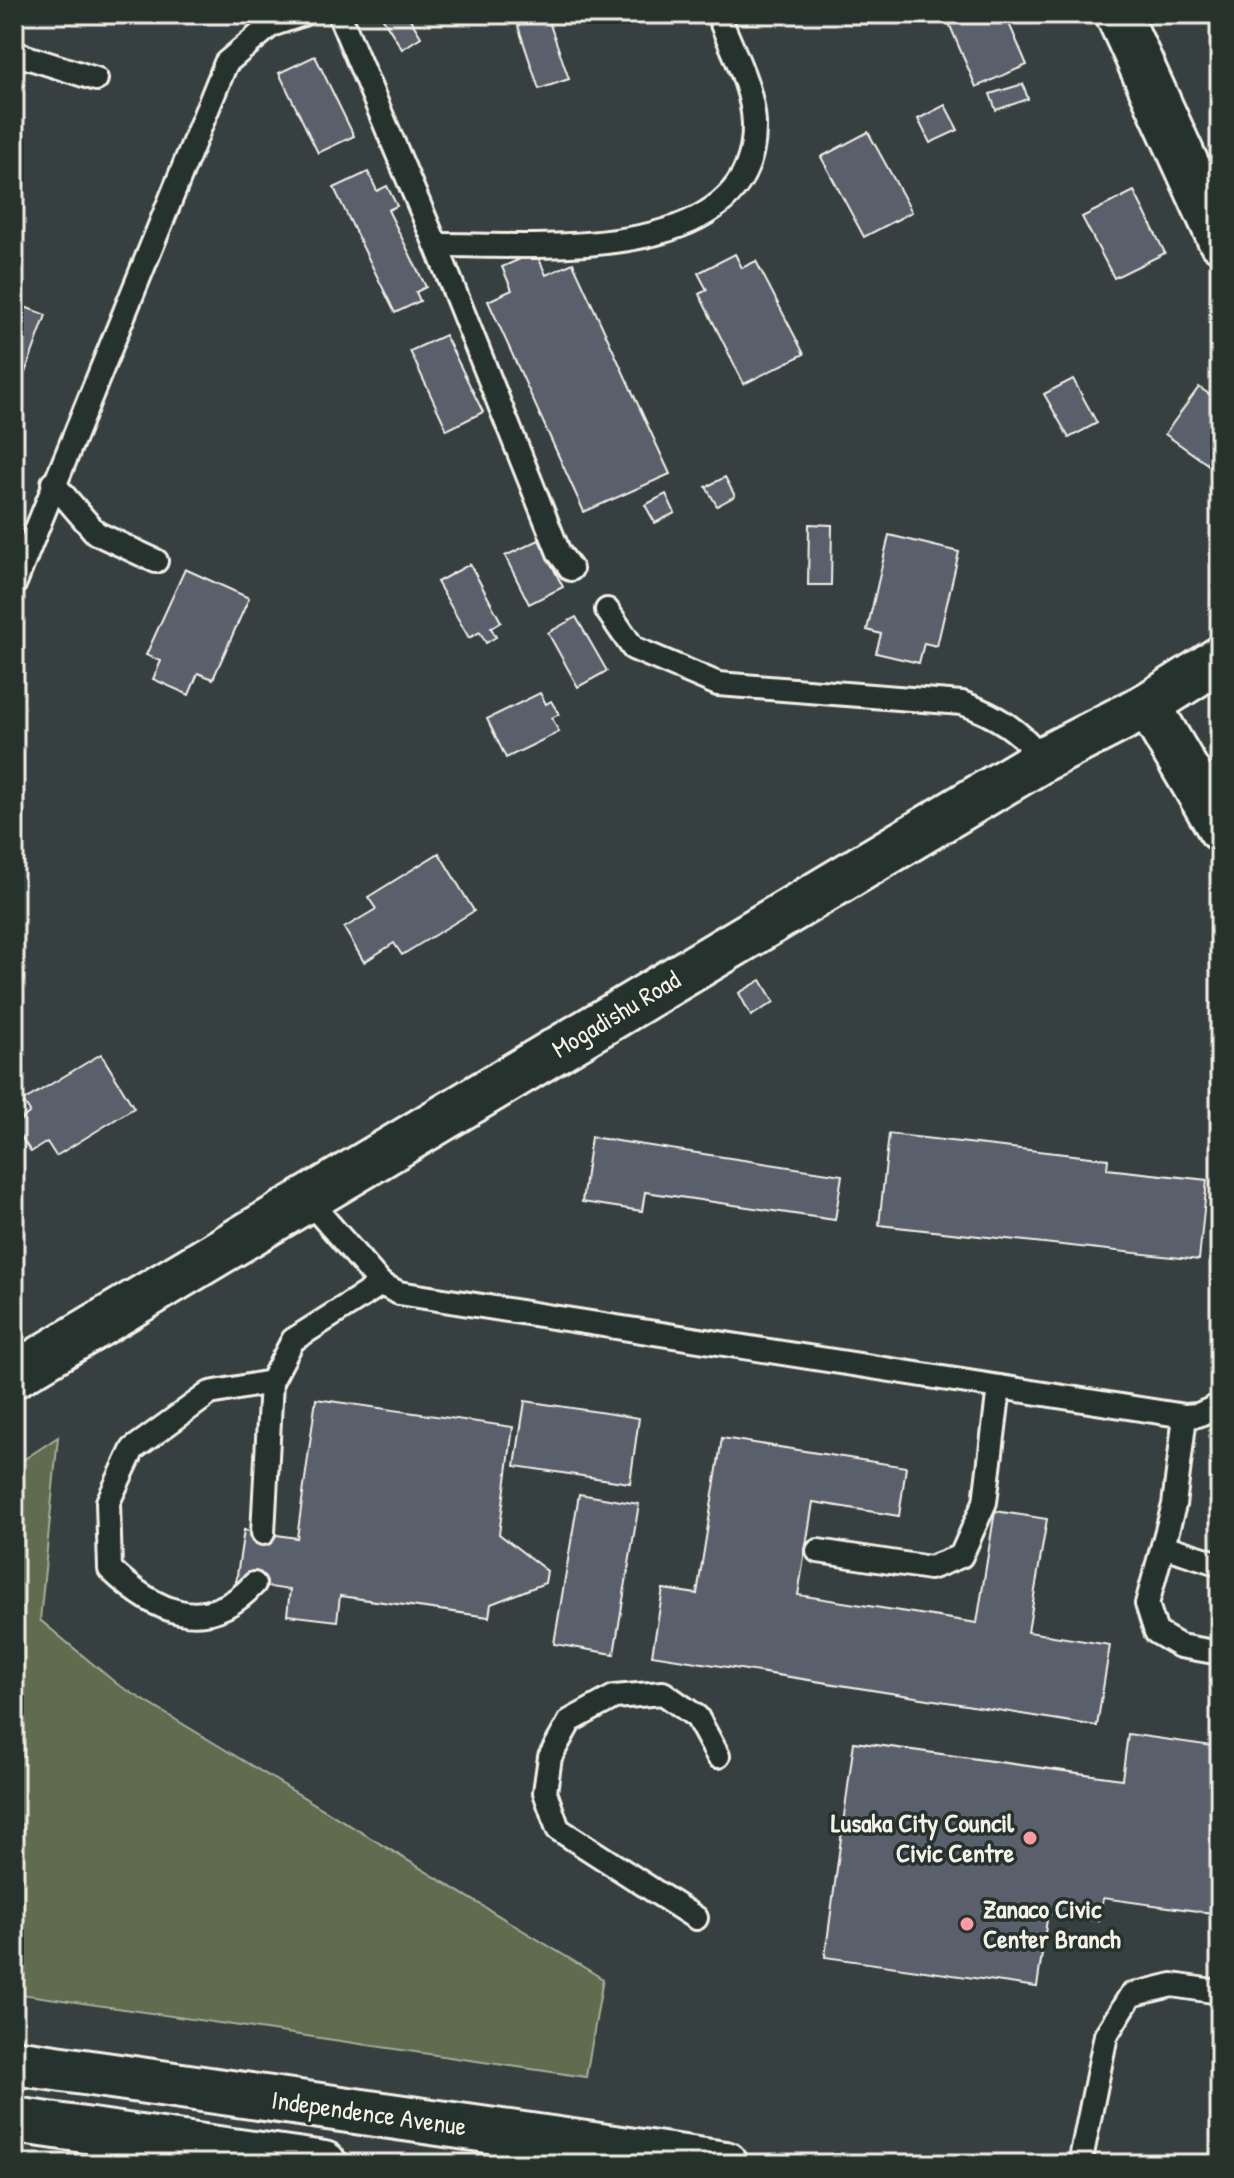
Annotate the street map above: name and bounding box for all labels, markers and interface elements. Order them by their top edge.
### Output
street label: Mogadishu Road [545,962,686,1066]
place label: Lusaka City Council Civic Centre [831,1805,1015,1870]
marker: Lusaka City Council Civic Centre [1021,1829,1039,1847]
place label: Zanaco Civic Center Branch [983,1891,1121,1956]
marker: Zanaco Civic Center Branch [958,1915,976,1933]
street label: Independence Avenue [270,2082,469,2143]

